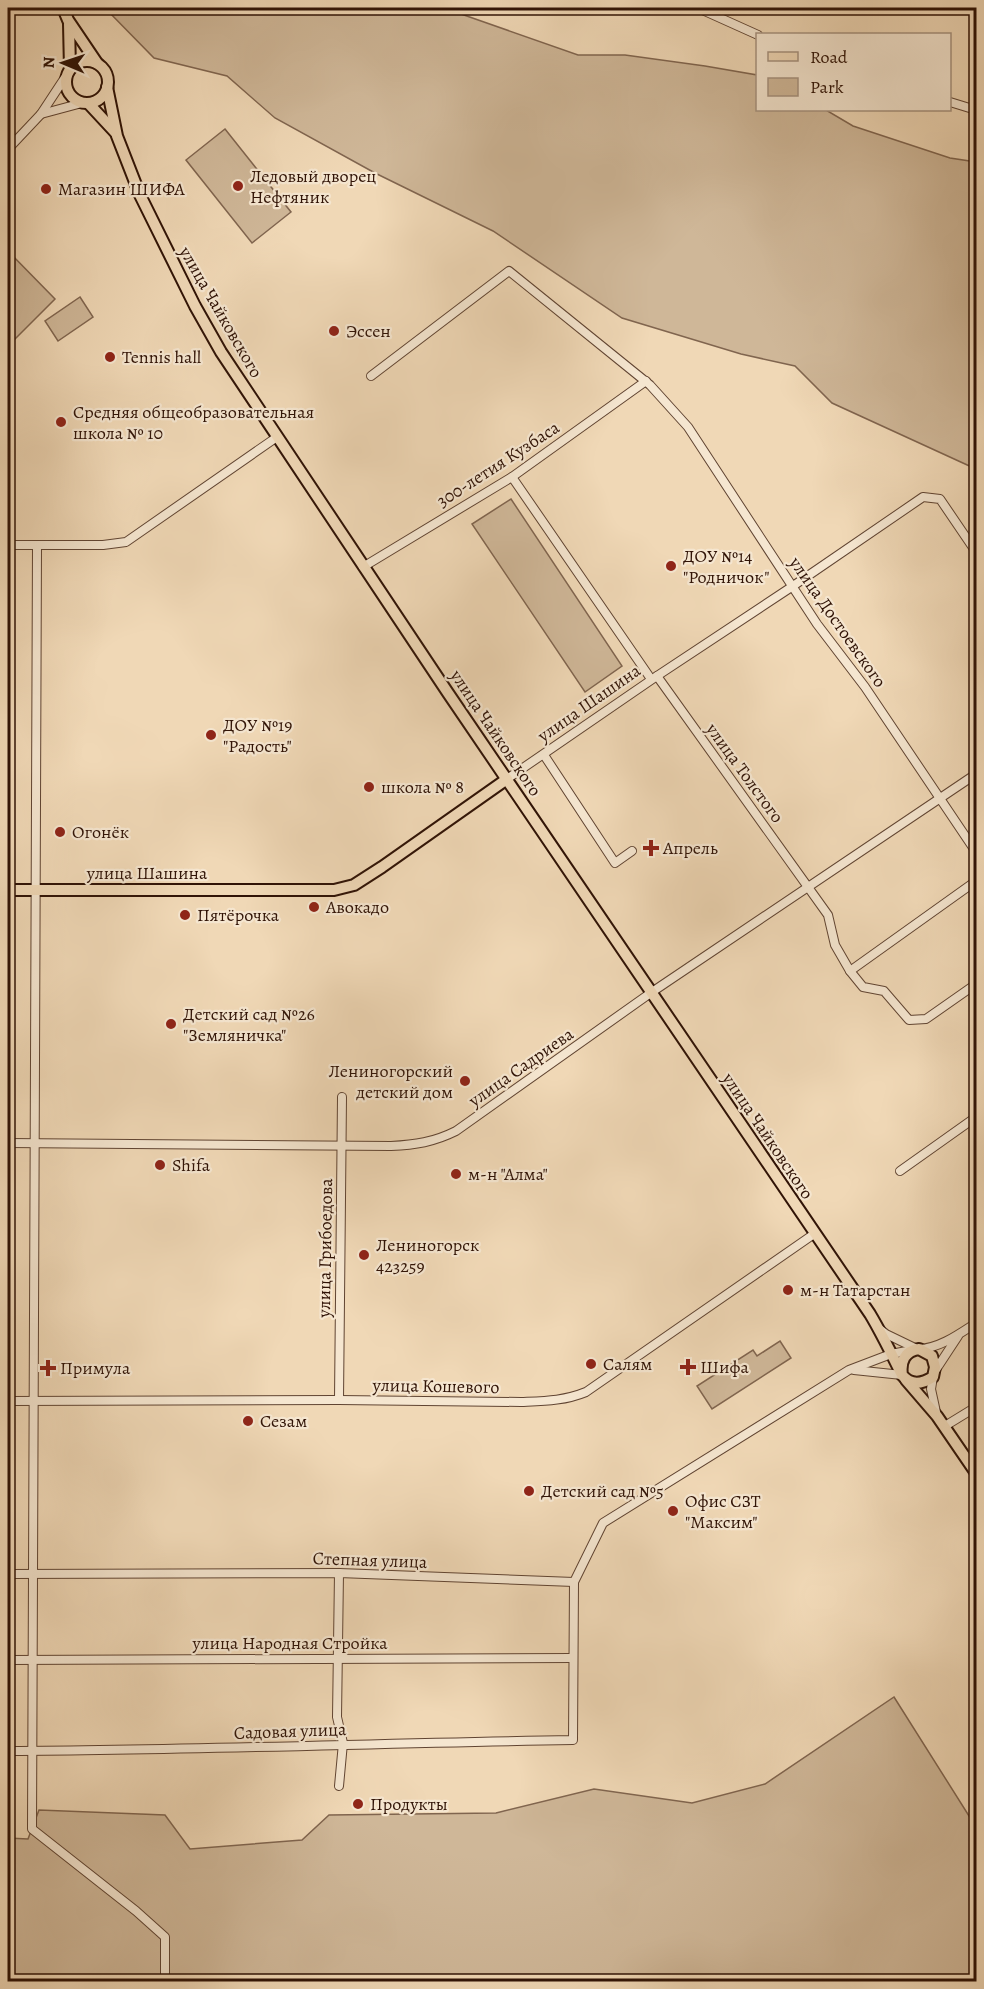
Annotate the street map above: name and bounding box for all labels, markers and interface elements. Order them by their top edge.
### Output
north arrow [33,33,93,93]
legend [756,33,951,111]
text: Road [810,45,848,69]
text: N [38,56,60,69]
text: Park [810,75,844,99]
place label: Ледовый дворец Нефтяник [250,164,376,209]
place label: Магазин ШИФА [58,177,185,201]
marker: Ледовый дворец Нефтяник [231,179,245,193]
marker: Магазин ШИФА [39,182,53,196]
street label: улица Чайковского [173,241,268,382]
place label: Эссен [346,319,391,343]
marker: Эссен [327,324,341,338]
place label: Tennis hall [122,345,202,369]
marker: Tennis hall [103,350,117,364]
place label: Средняя общеобразовательная школа № 10 [73,400,314,445]
marker: Средняя общеобразовательная школа № 10 [54,415,68,429]
street label: 300-летия Кузбаса [432,415,565,513]
place label: ДОУ №14 "Родничок" [683,544,770,589]
street label: улица Достоевского [783,551,892,692]
marker: ДОУ №14 "Родничок" [664,559,678,573]
street label: улица Шашина [532,658,646,748]
street label: улица Чайковского [444,664,547,801]
place label: ДОУ №19 "Радость" [223,713,292,758]
street label: улица Толстого [700,717,789,828]
marker: ДОУ №19 "Радость" [204,728,218,742]
place label: школа № 8 [381,775,464,799]
marker: школа № 8 [362,780,376,794]
place label: Огонёк [72,820,129,844]
marker: Огонёк [53,825,67,839]
place label: Апрель [662,836,718,860]
marker: Апрель [644,841,658,855]
street label: улица Шашина [86,861,208,885]
place label: Авокадо [325,895,389,919]
marker: Авокадо [307,900,321,914]
place label: Пятёрочка [197,903,280,927]
marker: Пятёрочка [178,908,192,922]
place label: Детский сад №26 "Земляничка" [183,1002,315,1047]
marker: Детский сад №26 "Земляничка" [164,1017,178,1031]
street label: улица Садриева [463,1021,579,1113]
place label: Лениногорский детский дом [329,1059,453,1104]
street label: улица Чайковского [716,1067,819,1204]
marker: Лениногорский детский дом [458,1074,472,1088]
place label: Shifa [172,1153,211,1177]
marker: Shifa [153,1158,167,1172]
place label: м-н "Алма" [468,1162,548,1186]
marker: м-н "Алма" [449,1167,463,1181]
street label: улица Грибоедова [312,1177,338,1319]
place label: Лениногорск 423259 [376,1233,479,1278]
marker: Лениногорск 423259 [357,1248,371,1262]
place label: м-н Татарстан [800,1278,910,1302]
marker: м-н Татарстан [781,1283,795,1297]
place label: Салям [603,1352,652,1376]
place label: Шифа [700,1355,749,1379]
place label: Примула [60,1356,131,1380]
marker: Салям [584,1357,598,1371]
marker: Шифа [681,1360,695,1374]
marker: Примула [41,1361,55,1375]
street label: улица Кошевого [371,1373,500,1399]
place label: Сезам [260,1409,307,1433]
marker: Сезам [241,1414,255,1428]
place label: Детский сад №5 [541,1479,664,1503]
marker: Детский сад №5 [522,1484,536,1498]
place label: Офис СЗТ "Максим" [685,1489,761,1534]
marker: Офис СЗТ "Максим" [666,1504,680,1518]
street label: Степная улица [312,1546,428,1574]
street label: улица Народная Стройка [191,1631,388,1655]
street label: Садовая улица [233,1717,347,1745]
place label: Продукты [370,1792,448,1816]
marker: Продукты [351,1797,365,1811]

